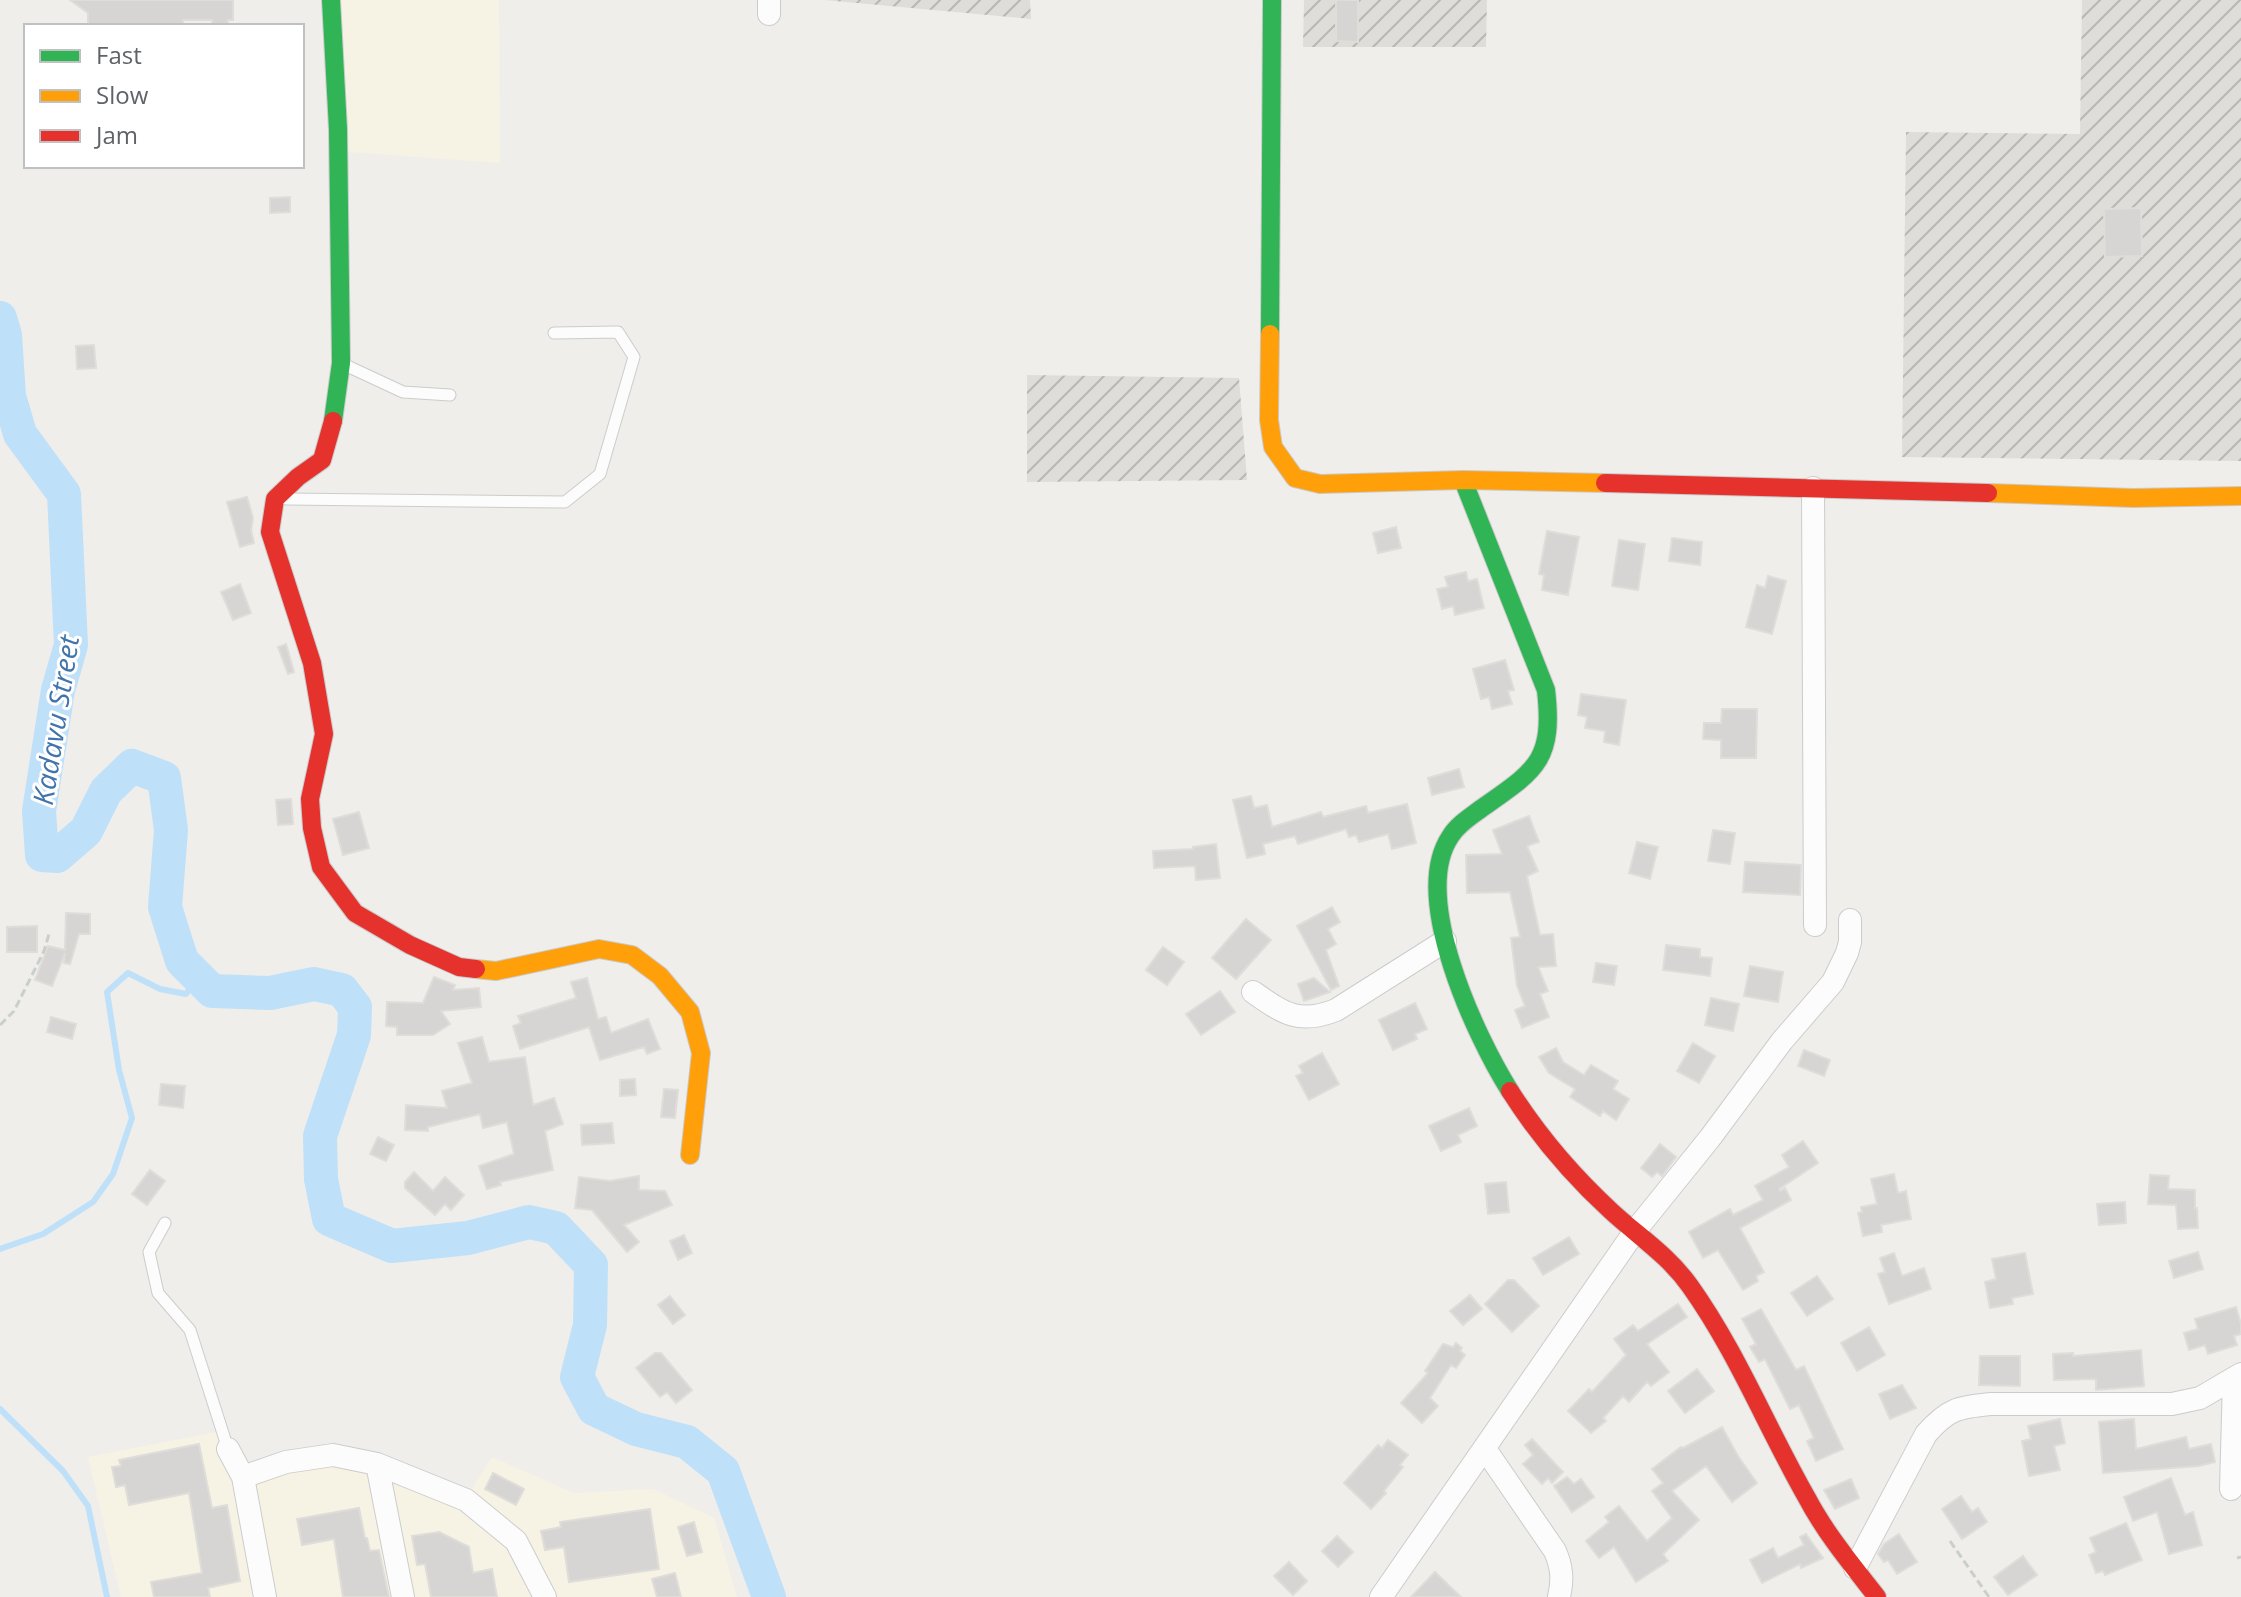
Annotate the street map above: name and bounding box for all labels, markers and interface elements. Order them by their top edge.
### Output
legend [24,24,304,168]
text: Fast [96,38,142,71]
text: Slow [96,78,149,111]
text: Jam [94,118,138,151]
water label: Kadavu Street [23,631,87,808]

